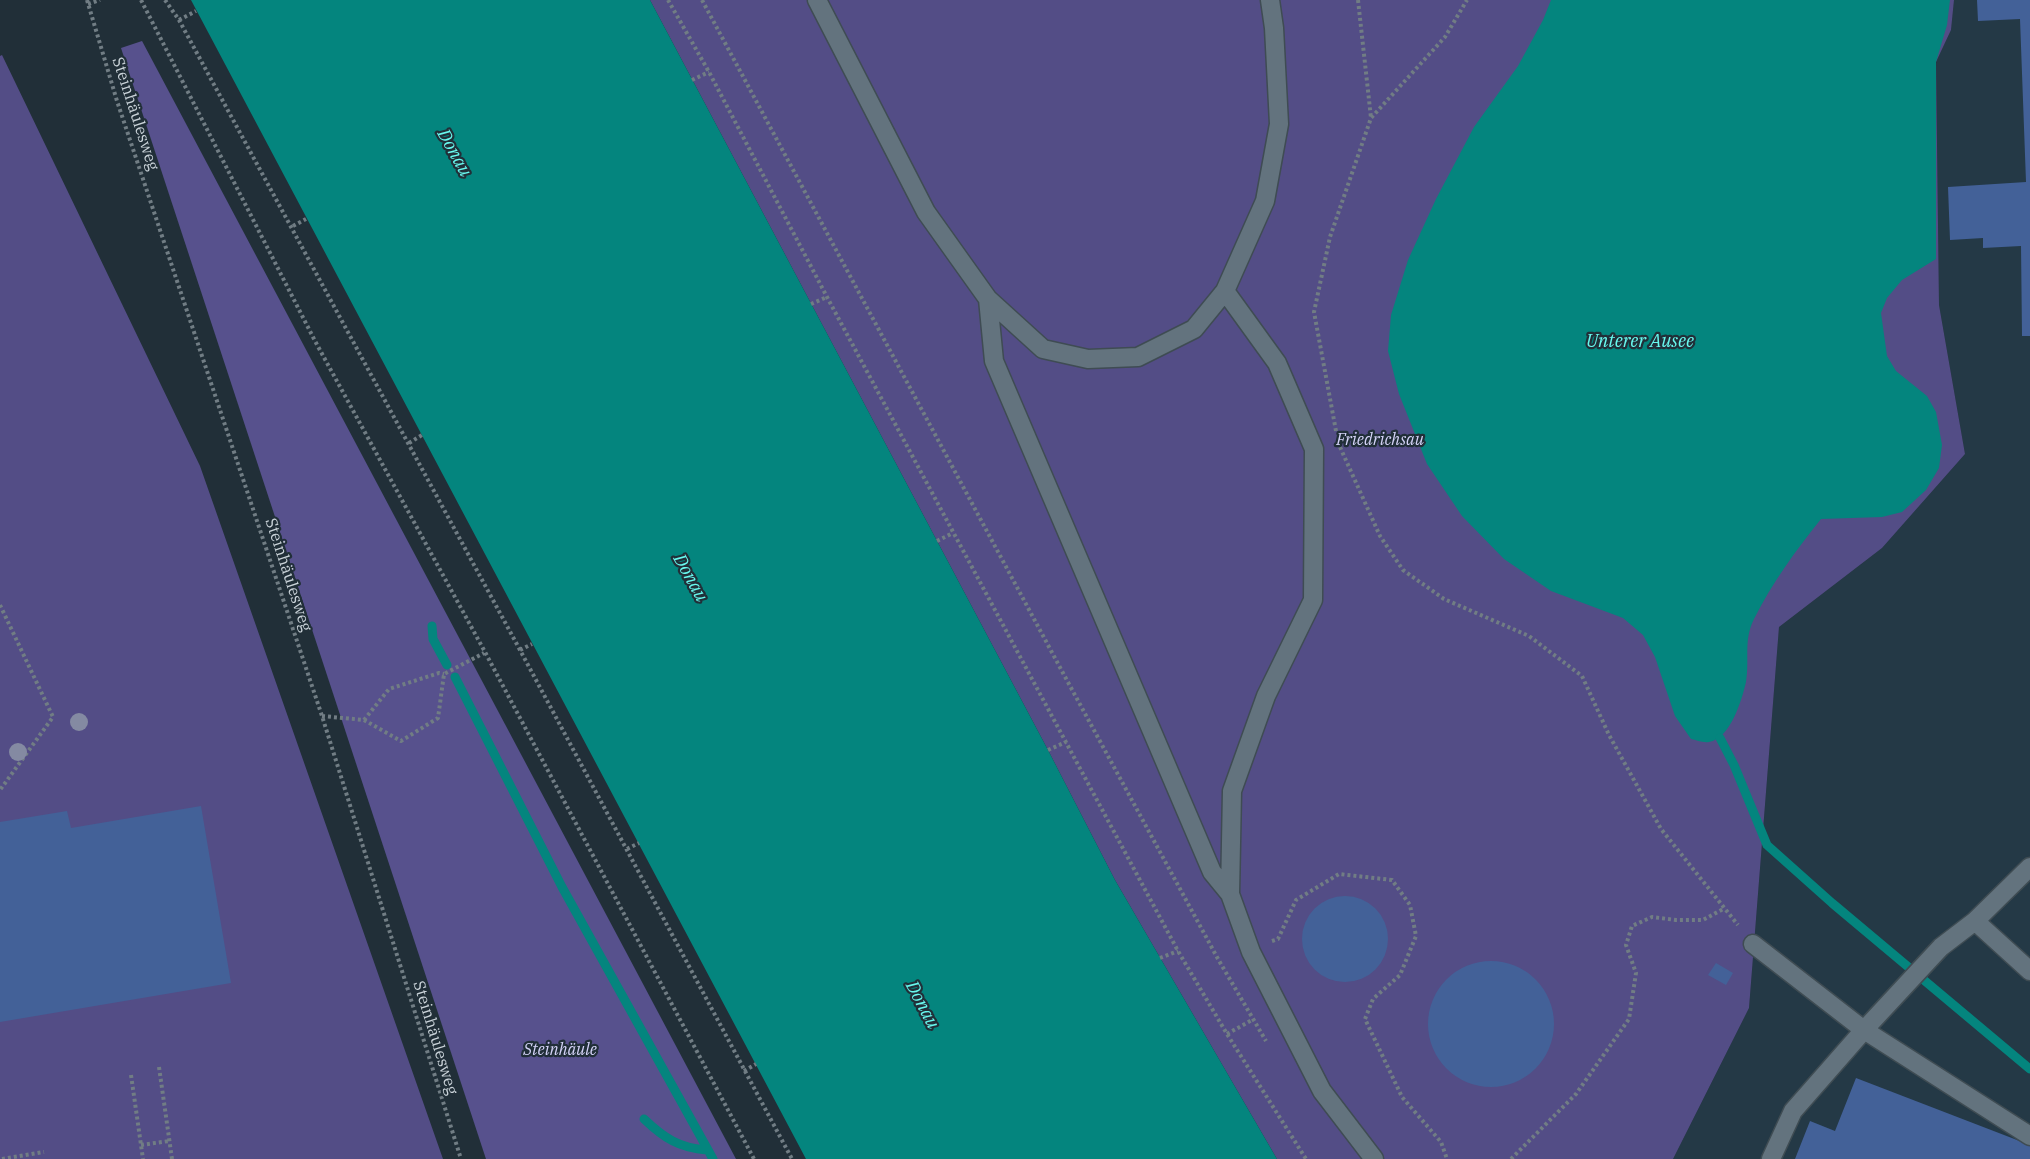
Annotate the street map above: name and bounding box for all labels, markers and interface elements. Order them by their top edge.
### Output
street label: Steinhäulesweg [108,55,162,173]
water label: Donau [432,125,476,181]
water label: Unterer Ausee [1586,331,1694,353]
park label: Friedrichsau [1336,430,1424,450]
street label: Steinhäulesweg [261,516,315,634]
water label: Donau [668,550,712,606]
water label: Donau [900,977,944,1033]
street label: Steinhäulesweg [409,979,461,1097]
park label: Steinhäule [523,1040,597,1060]

